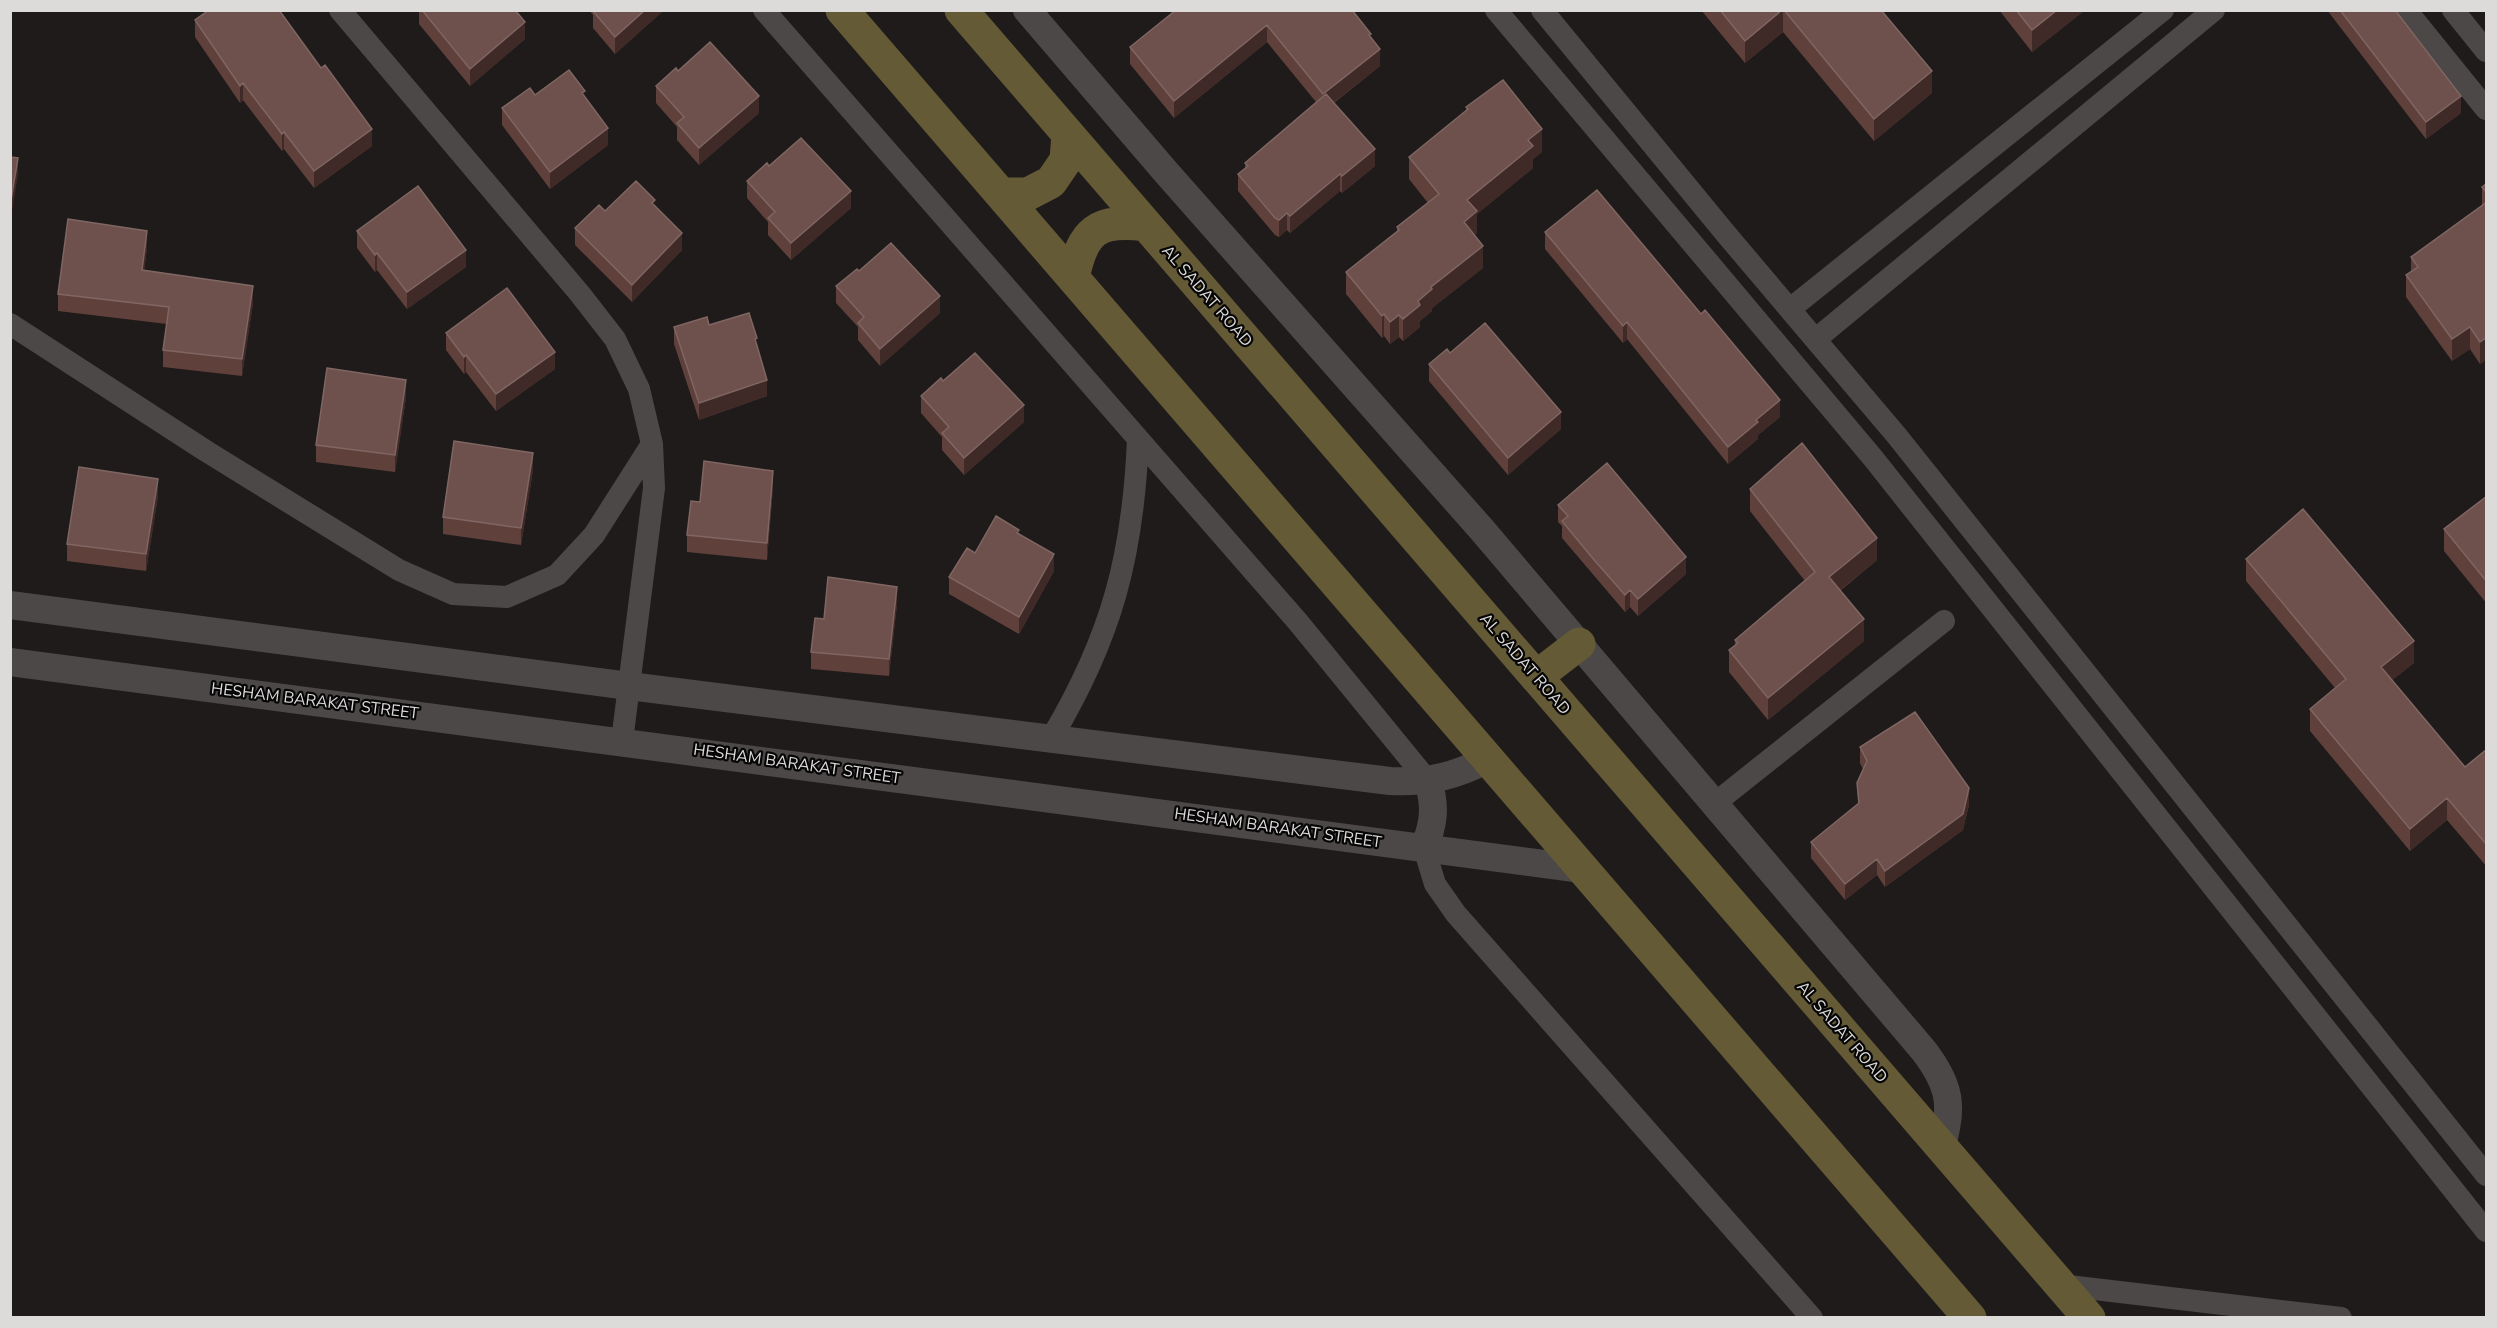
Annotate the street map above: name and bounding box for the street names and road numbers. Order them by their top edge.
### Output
street label: AL SADAT ROAD [1157,240,1257,352]
street label: AL SADAT ROAD [1475,608,1575,720]
street label: HESHAM BARAKAT STREET [210,677,420,725]
street label: HESHAM BARAKAT STREET [692,739,902,789]
street label: HESHAM BARAKAT STREET [1173,803,1383,853]
street label: AL SADAT ROAD [1792,976,1892,1088]

